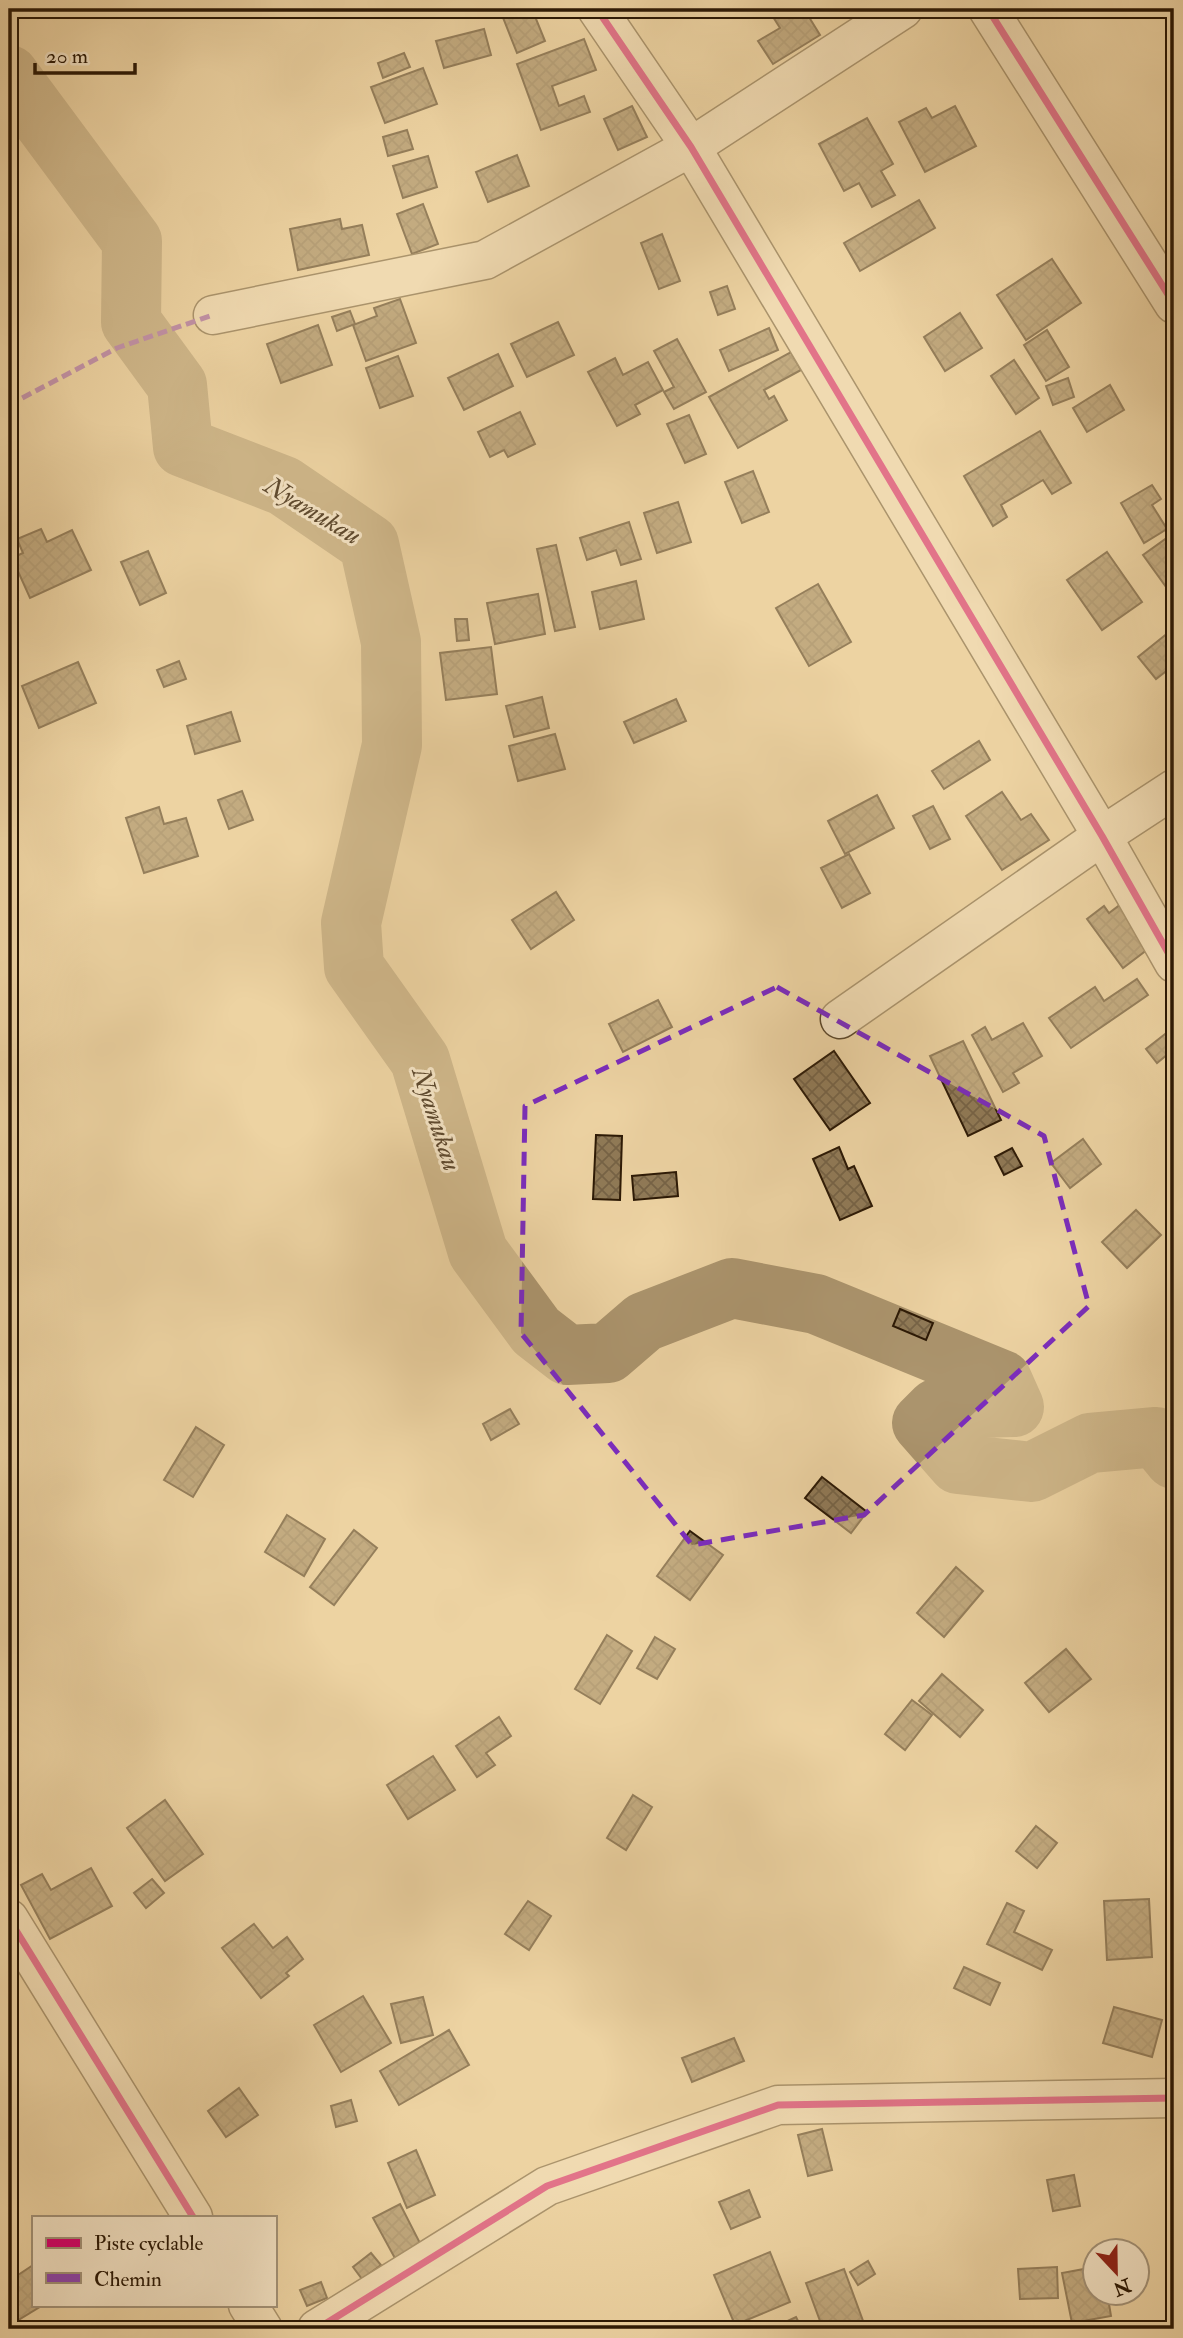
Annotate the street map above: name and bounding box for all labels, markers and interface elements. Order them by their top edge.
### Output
scale bar [35,32,135,76]
text: 20 m [46,43,88,70]
water label: Nyamukau [257,469,366,552]
water label: Nyamukau [404,1062,468,1175]
legend [32,2216,276,2306]
text: Piste cyclable [94,2230,203,2257]
north arrow [1082,2236,1152,2306]
text: Chemin [94,2266,162,2293]
text: N [1109,2272,1135,2302]

